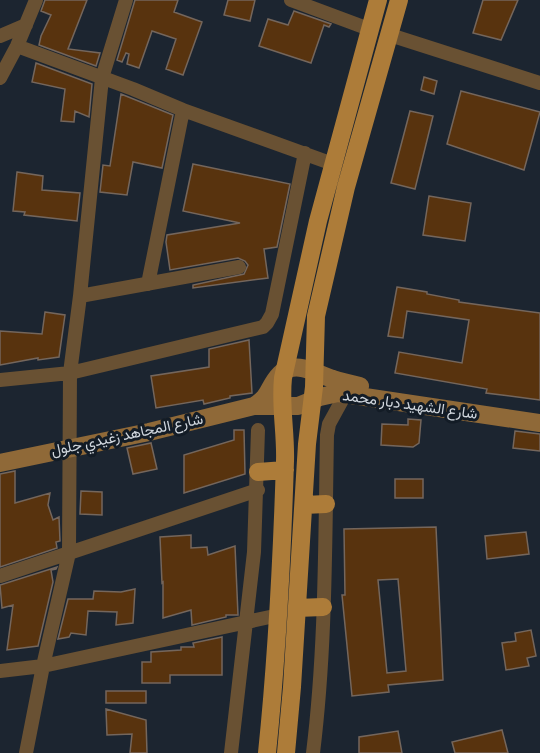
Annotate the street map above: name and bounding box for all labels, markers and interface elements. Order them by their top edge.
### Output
street label: شارع الشهيد دبار محمد [341,385,479,425]
street label: شارع المجاهد زغيدي جلول [49,409,206,463]

